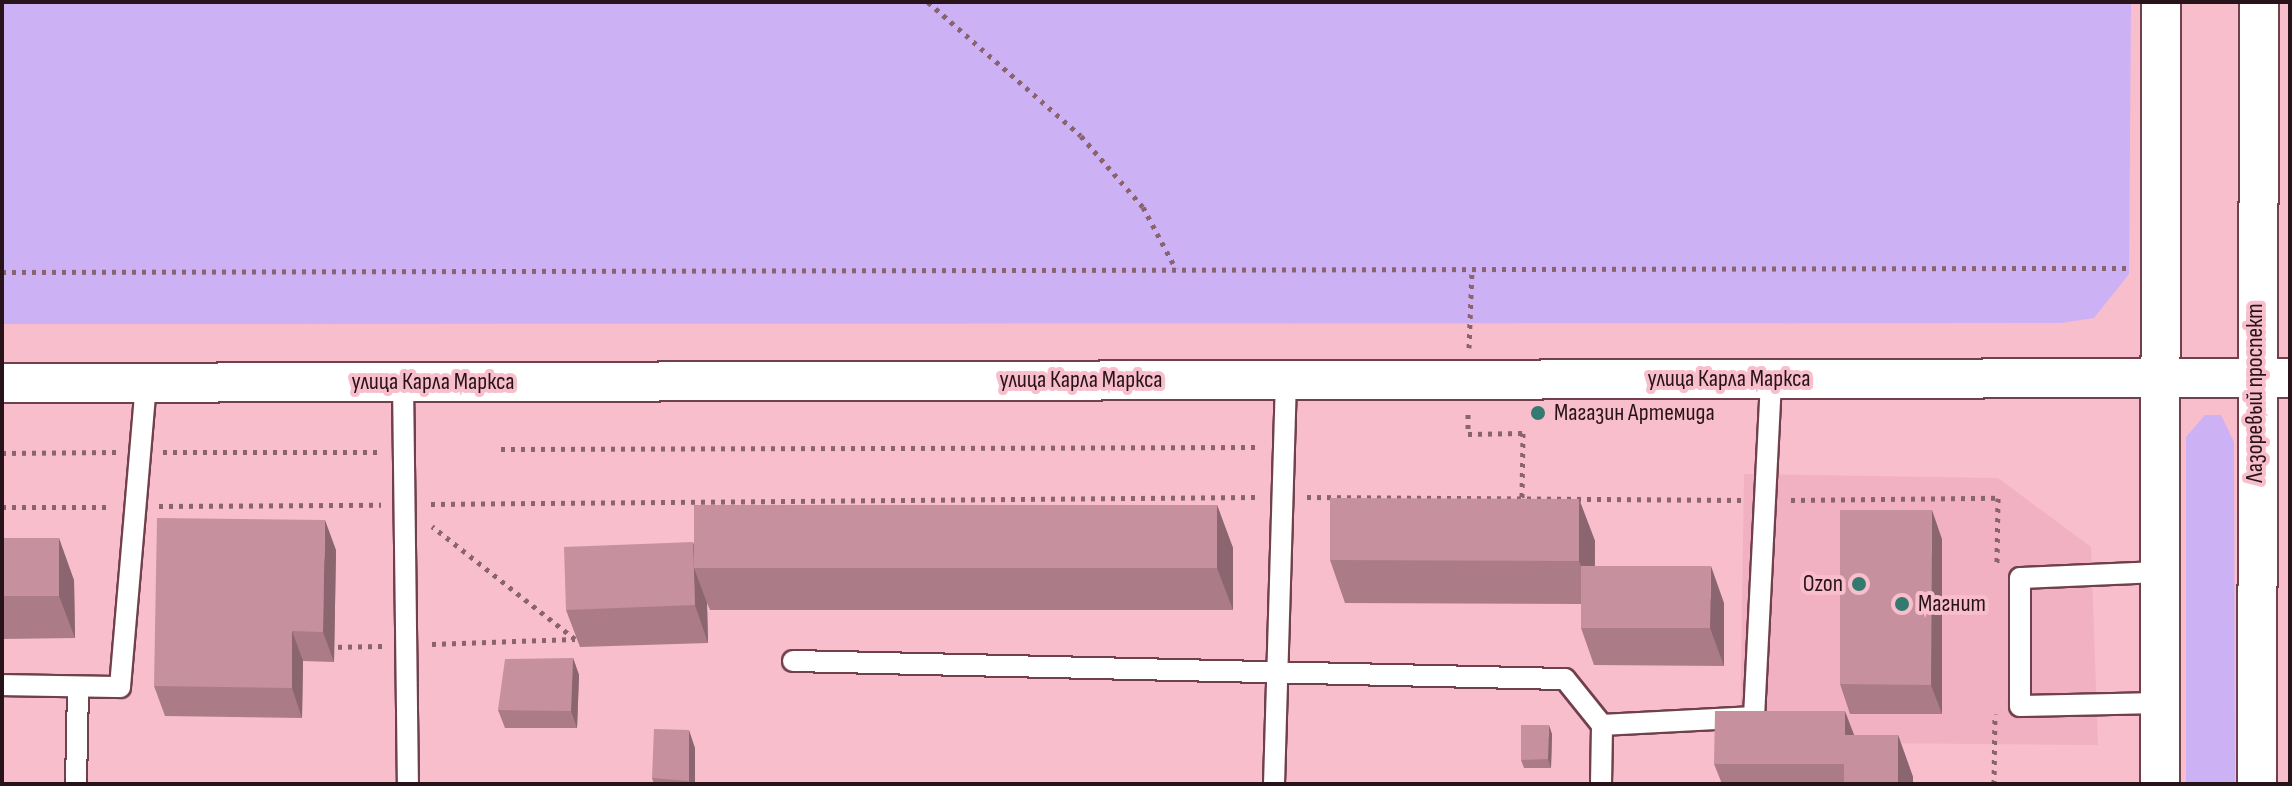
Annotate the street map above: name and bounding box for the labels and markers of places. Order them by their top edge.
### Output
place label: Магазин Артемида [1554,399,1715,427]
marker: Магазин Артемида [1529,404,1547,422]
place label: Ozon [1803,570,1843,598]
marker: Ozon [1850,575,1868,593]
place label: Магнит [1918,590,1986,618]
marker: Магнит [1893,595,1911,613]

